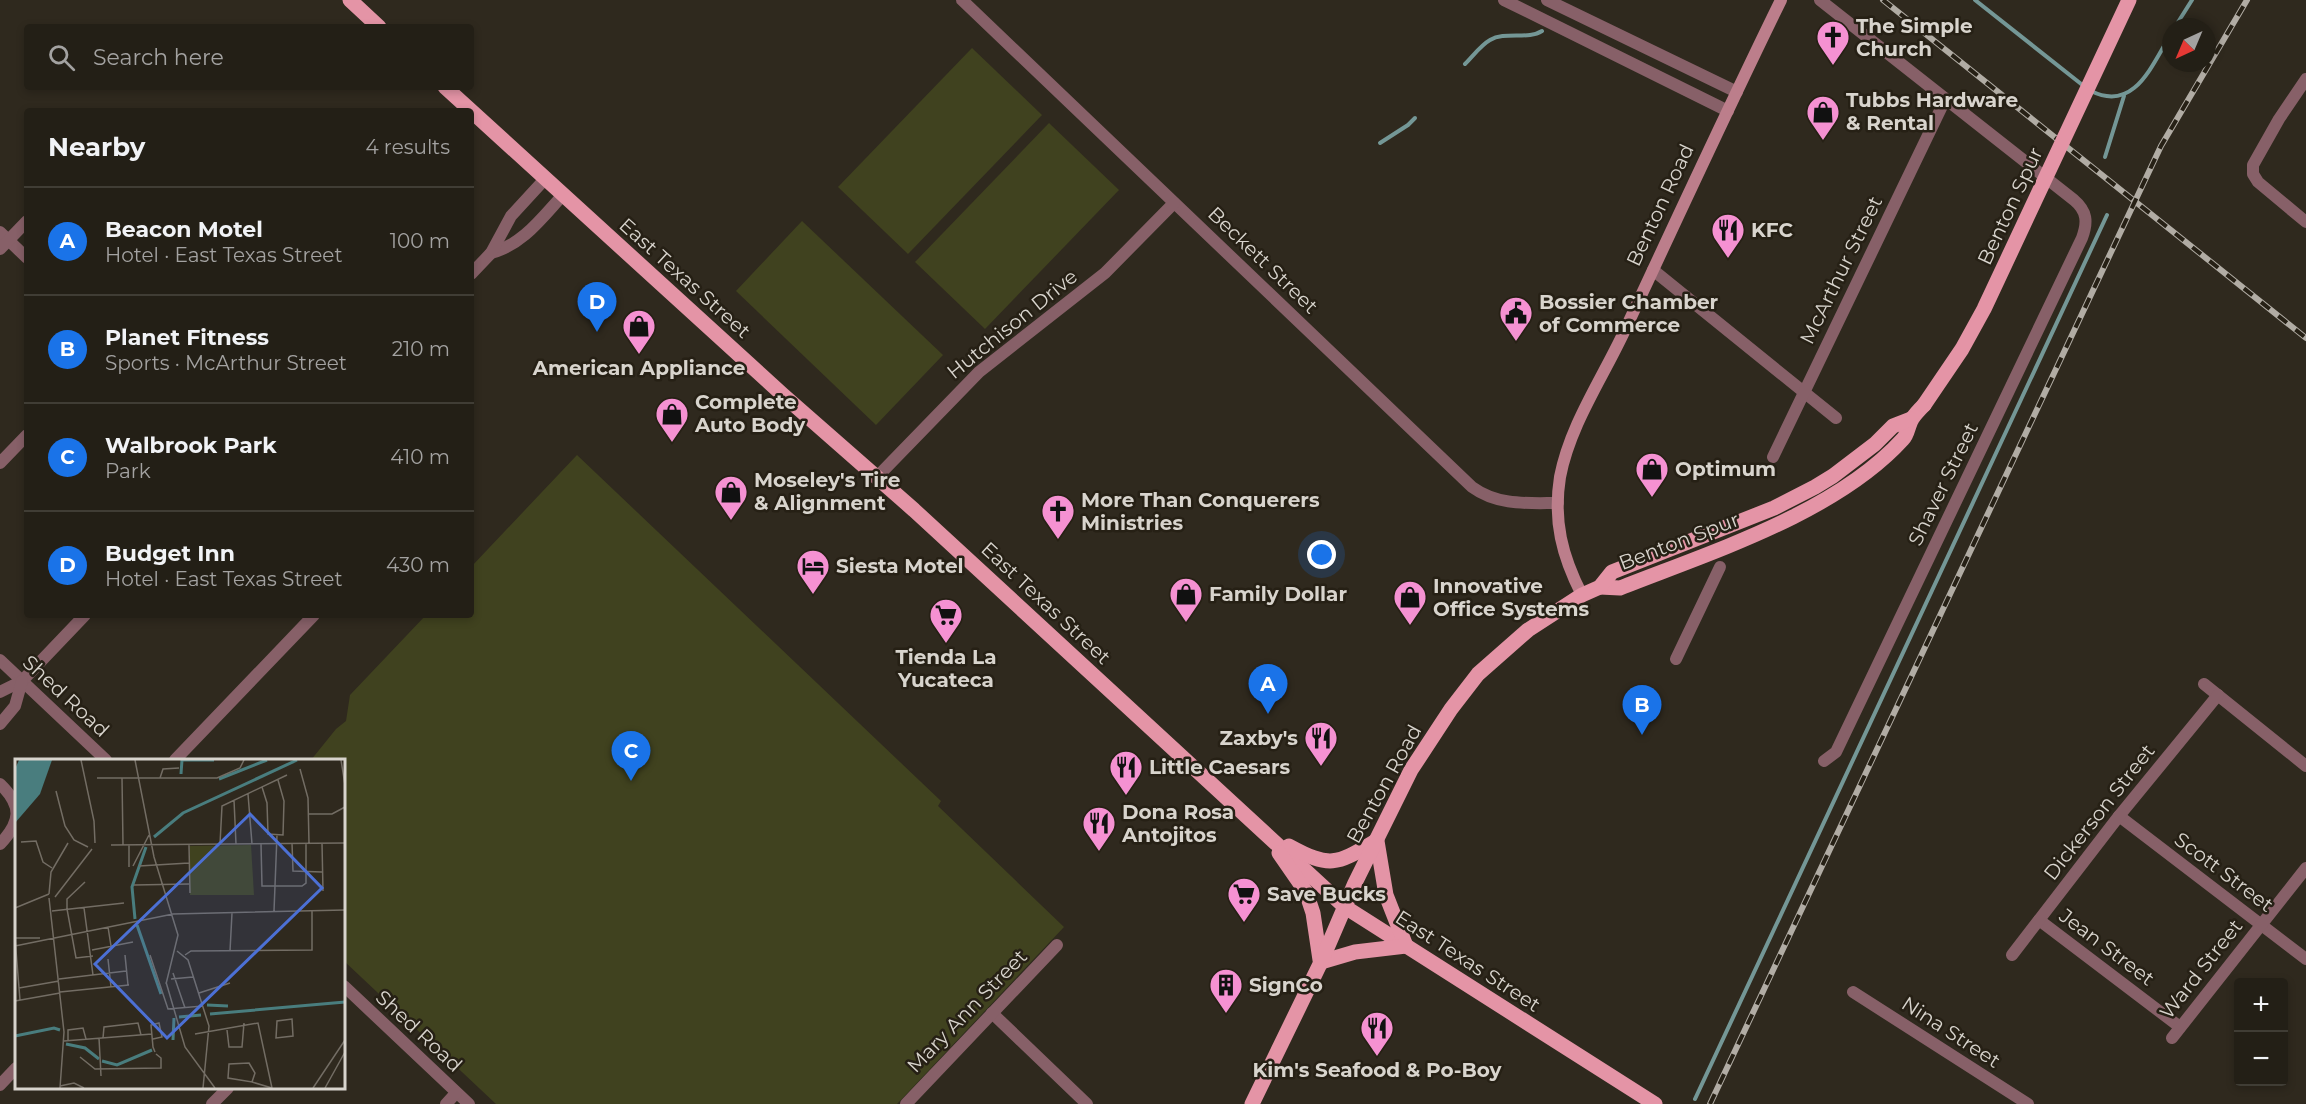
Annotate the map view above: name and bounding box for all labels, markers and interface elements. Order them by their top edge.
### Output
place label: The Simple Church [1856,14,1973,61]
north arrow [2162,18,2216,72]
church icon: The Simple Church [1815,19,1851,66]
search box [24,24,474,90]
icon: search [45,41,78,74]
text: Search here [93,44,224,71]
place label: Tubbs Hardware & Rental [1846,88,2018,135]
shop icon: Tubbs Hardware & Rental [1805,94,1841,141]
text: Nearby [48,131,145,163]
text: 4 results [365,135,450,159]
street label: Benton Road [1621,140,1699,270]
street label: Benton Spur [1972,143,2048,269]
street label: McArthur Street [1795,192,1887,348]
street label: Beckett Street [1203,202,1323,318]
restaurant icon: KFC [1710,212,1746,259]
street label: East Texas Street [615,213,755,343]
text: Beacon Motel [105,216,263,243]
place label: KFC [1751,218,1793,242]
text: A [60,229,75,253]
text: 100 m [390,229,450,253]
text: Hotel · East Texas Street [105,243,343,267]
street label: Hutchison Drive [942,264,1082,384]
pin: D [578,282,616,332]
place label: Bossier Chamber of Commerce [1539,290,1719,337]
public building icon: Bossier Chamber of Commerce [1498,295,1534,342]
shop icon: American Appliance [621,308,657,355]
text: Planet Fitness [105,324,269,351]
text: B [60,337,75,361]
text: 210 m [392,337,450,361]
text: Sports · McArthur Street [105,351,347,375]
place label: American Appliance [532,356,745,380]
place label: Complete Auto Body [694,390,806,437]
shop icon: Complete Auto Body [654,396,690,443]
street label: Shaver Street [1903,419,1983,549]
text: Walbrook Park [105,432,277,459]
text: C [60,445,75,469]
text: 410 m [390,445,450,469]
shop icon: Optimum [1634,451,1670,498]
place label: Optimum [1675,457,1776,481]
text: Park [105,459,151,483]
place label: Moseley's Tire & Alignment [754,468,900,515]
shop icon: Moseley's Tire & Alignment [713,474,749,521]
place label: More Than Conquerers Ministries [1081,488,1320,535]
church icon: More Than Conquerers Ministries [1040,493,1076,540]
street label: Benton Spur [1615,507,1743,575]
street label: East Texas Street [976,537,1116,669]
text: Budget Inn [105,540,235,567]
your location [1307,540,1336,569]
hotel icon: Siesta Motel [795,548,831,595]
text: D [59,553,76,577]
text: 430 m [386,553,450,577]
place label: Siesta Motel [836,554,964,578]
text: Hotel · East Texas Street [105,567,343,591]
place label: Innovative Office Systems [1433,574,1590,621]
shop icon: Family Dollar [1168,576,1204,623]
shop icon: Innovative Office Systems [1392,579,1428,626]
place label: Family Dollar [1209,582,1347,606]
supermarket icon: Tienda La Yucateca [928,597,964,644]
place label: Tienda La Yucateca [895,645,997,692]
street label: Shed Road [18,650,114,742]
pin: A [1248,664,1288,714]
pin: B [1622,686,1662,735]
restaurant icon: Zaxby's [1303,720,1339,767]
street label: Benton Road [1342,720,1426,848]
place label: Zaxby's [1220,726,1298,750]
pin: C [612,732,650,781]
street label: Dickerson Street [2038,739,2160,885]
restaurant icon: Little Caesars [1108,749,1144,796]
place label: Little Caesars [1149,755,1291,779]
inset map [15,759,345,1089]
place label: Dona Rosa Antojitos [1121,800,1234,847]
restaurant icon: Dona Rosa Antojitos [1081,805,1117,852]
street label: Scott Street [2170,827,2278,917]
supermarket icon: Save Bucks [1226,876,1262,923]
place label: Save Bucks [1267,882,1386,906]
street label: Jean Street [2054,903,2159,991]
street label: East Texas Street [1391,905,1545,1017]
street label: Ward Street [2155,914,2247,1024]
street label: Mary Ann Street [902,944,1032,1078]
building icon: SignCo [1208,967,1244,1014]
place label: SignCo [1249,973,1323,997]
map controls [2234,978,2288,1086]
button: + [2234,978,2288,1032]
street label: Shed Road [371,985,467,1077]
street label: Nina Street [1897,991,2005,1073]
restaurant icon: Kim's Seafood & Po-Boy [1359,1010,1395,1057]
button: − [2234,1032,2288,1086]
place label: Kim's Seafood & Po-Boy [1252,1058,1503,1082]

